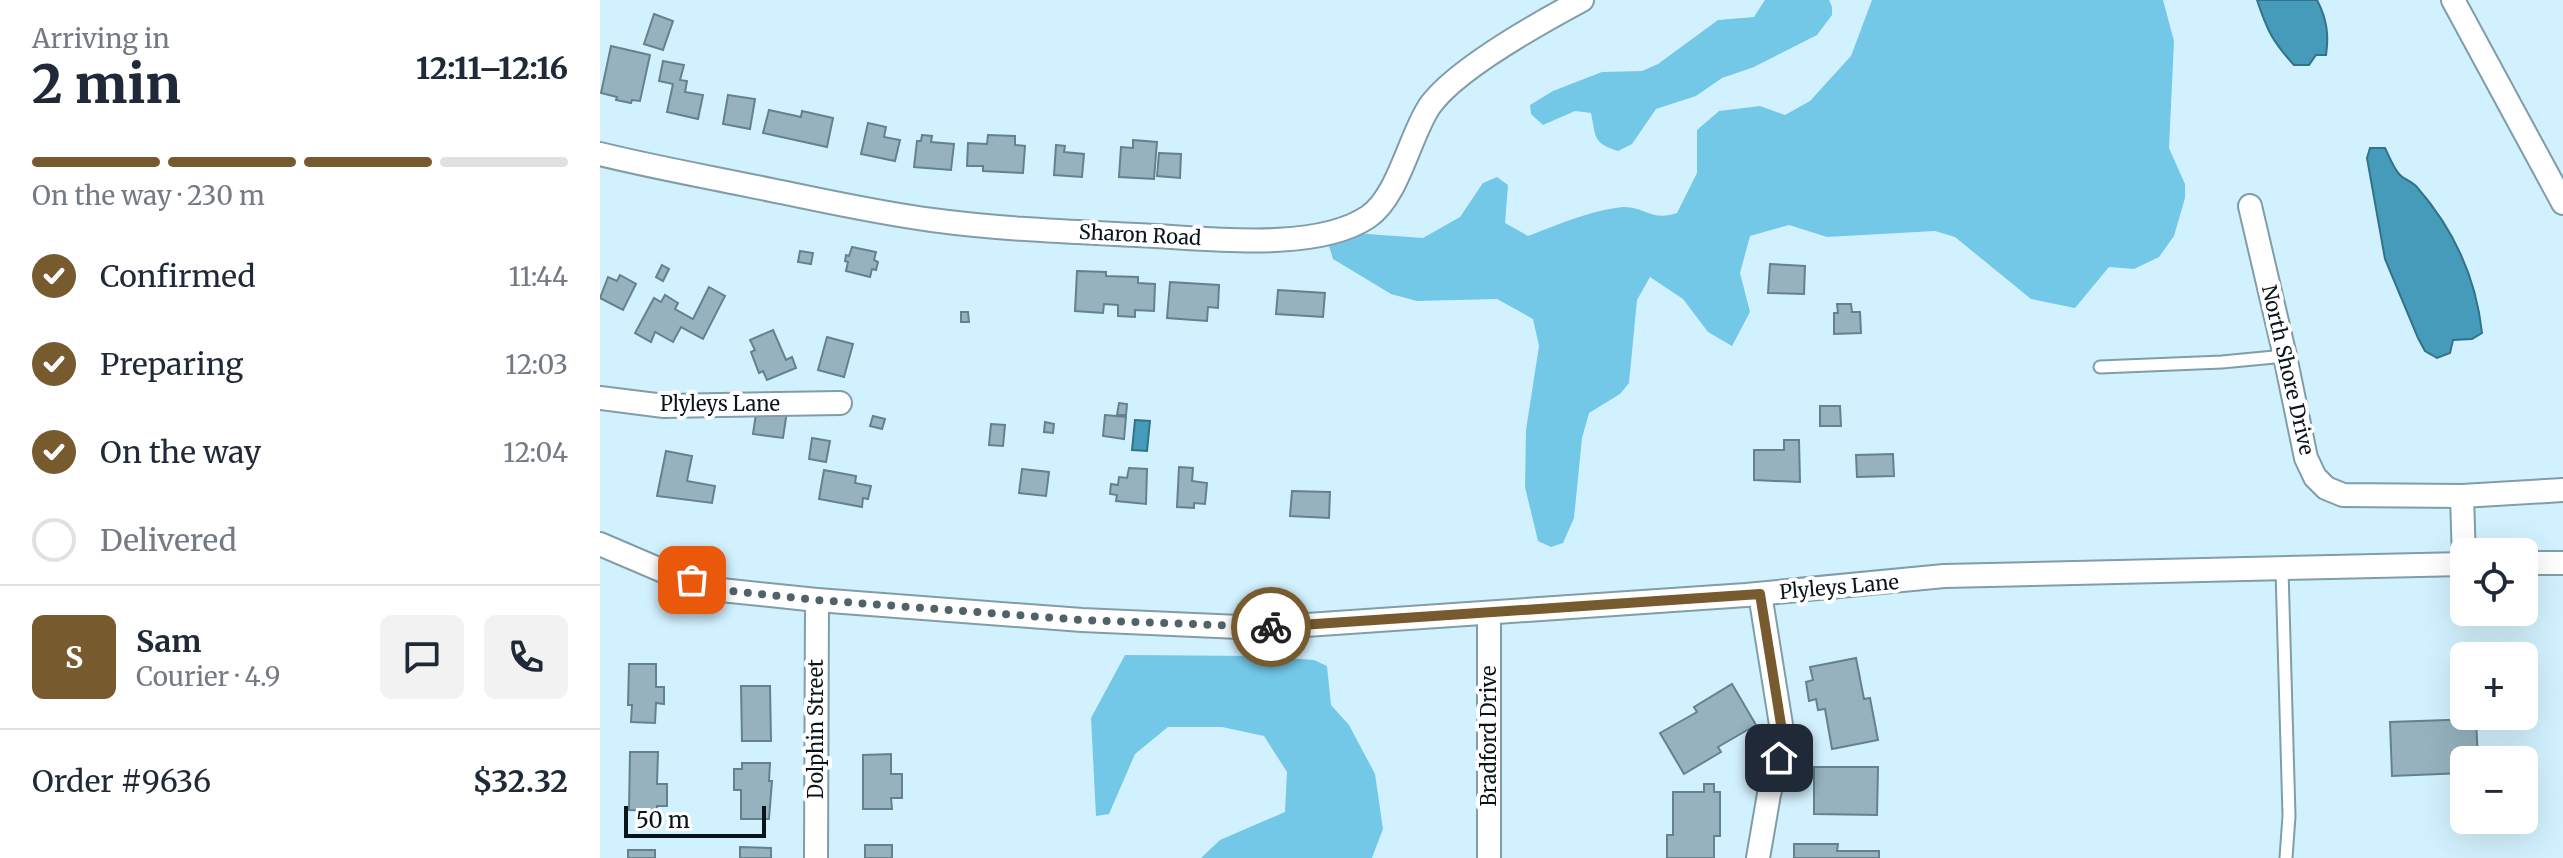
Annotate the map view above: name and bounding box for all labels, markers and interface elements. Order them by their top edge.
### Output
text: Arriving in [32,22,170,55]
text: 12:11–12:16 [416,49,568,87]
text: 2 min [32,52,181,117]
text: On the way · 230 m [32,179,265,212]
street label: Sharon Road [1078,219,1202,250]
icon: check [32,254,76,298]
text: Confirmed [100,257,255,295]
text: 11:44 [509,260,568,293]
street label: North Shore Drive [2257,282,2320,457]
icon: check [32,342,76,386]
text: Preparing [100,345,243,383]
text: 12:03 [505,348,568,381]
street label: Plyleys Lane [660,391,780,416]
icon: check [32,430,76,474]
text: On the way [100,433,261,471]
text: 12:04 [503,436,568,469]
text: Delivered [100,521,237,559]
map controls [2450,538,2538,834]
button: locate [2450,538,2538,626]
pin [658,546,726,614]
icon: bag [670,558,714,602]
street label: Plyleys Lane [1778,569,1900,604]
courier [1231,587,1311,667]
icon: bike [1249,605,1293,649]
button: chat [380,615,464,699]
button: phone [484,615,568,699]
text: Sam [136,622,201,660]
text: S [65,638,83,676]
button: + [2450,642,2538,730]
street label: Dolphin Street [803,659,828,799]
text: Courier · 4.9 [136,660,280,693]
street label: Bradford Drive [1476,666,1501,806]
pin [1745,724,1813,792]
icon: home [1757,736,1801,780]
button: − [2450,746,2538,834]
text: Order #9636 [32,762,211,800]
text: $32.32 [472,762,568,800]
scale bar [624,802,766,838]
text: 50 m [636,806,690,834]

